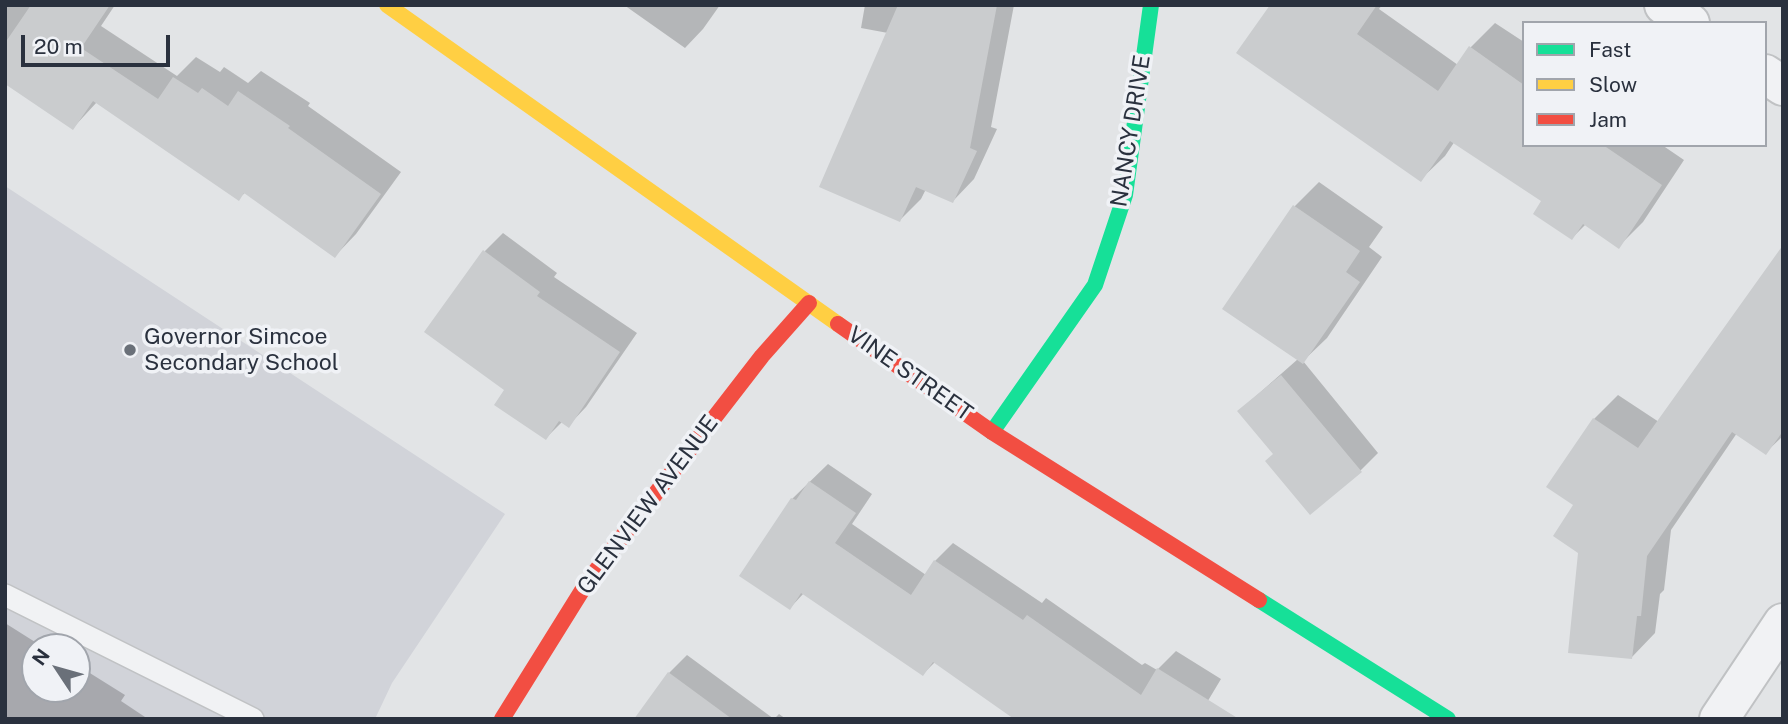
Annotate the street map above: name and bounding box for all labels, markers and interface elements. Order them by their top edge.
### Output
scale bar [24,21,173,65]
legend [1522,21,1767,147]
text: 20 m [34,34,83,59]
text: Fast [1589,37,1631,62]
street label: NANCY DRIVE [1105,53,1157,209]
text: Slow [1589,72,1637,97]
text: Jam [1589,107,1627,132]
street label: VINE STREET [842,321,978,427]
place label: Governor Simcoe Secondary School [144,323,339,377]
marker: Governor Simcoe Secondary School [122,342,138,358]
street label: GLENVIEW AVENUE [572,410,724,600]
north arrow [21,633,91,703]
text: N [27,644,54,669]

